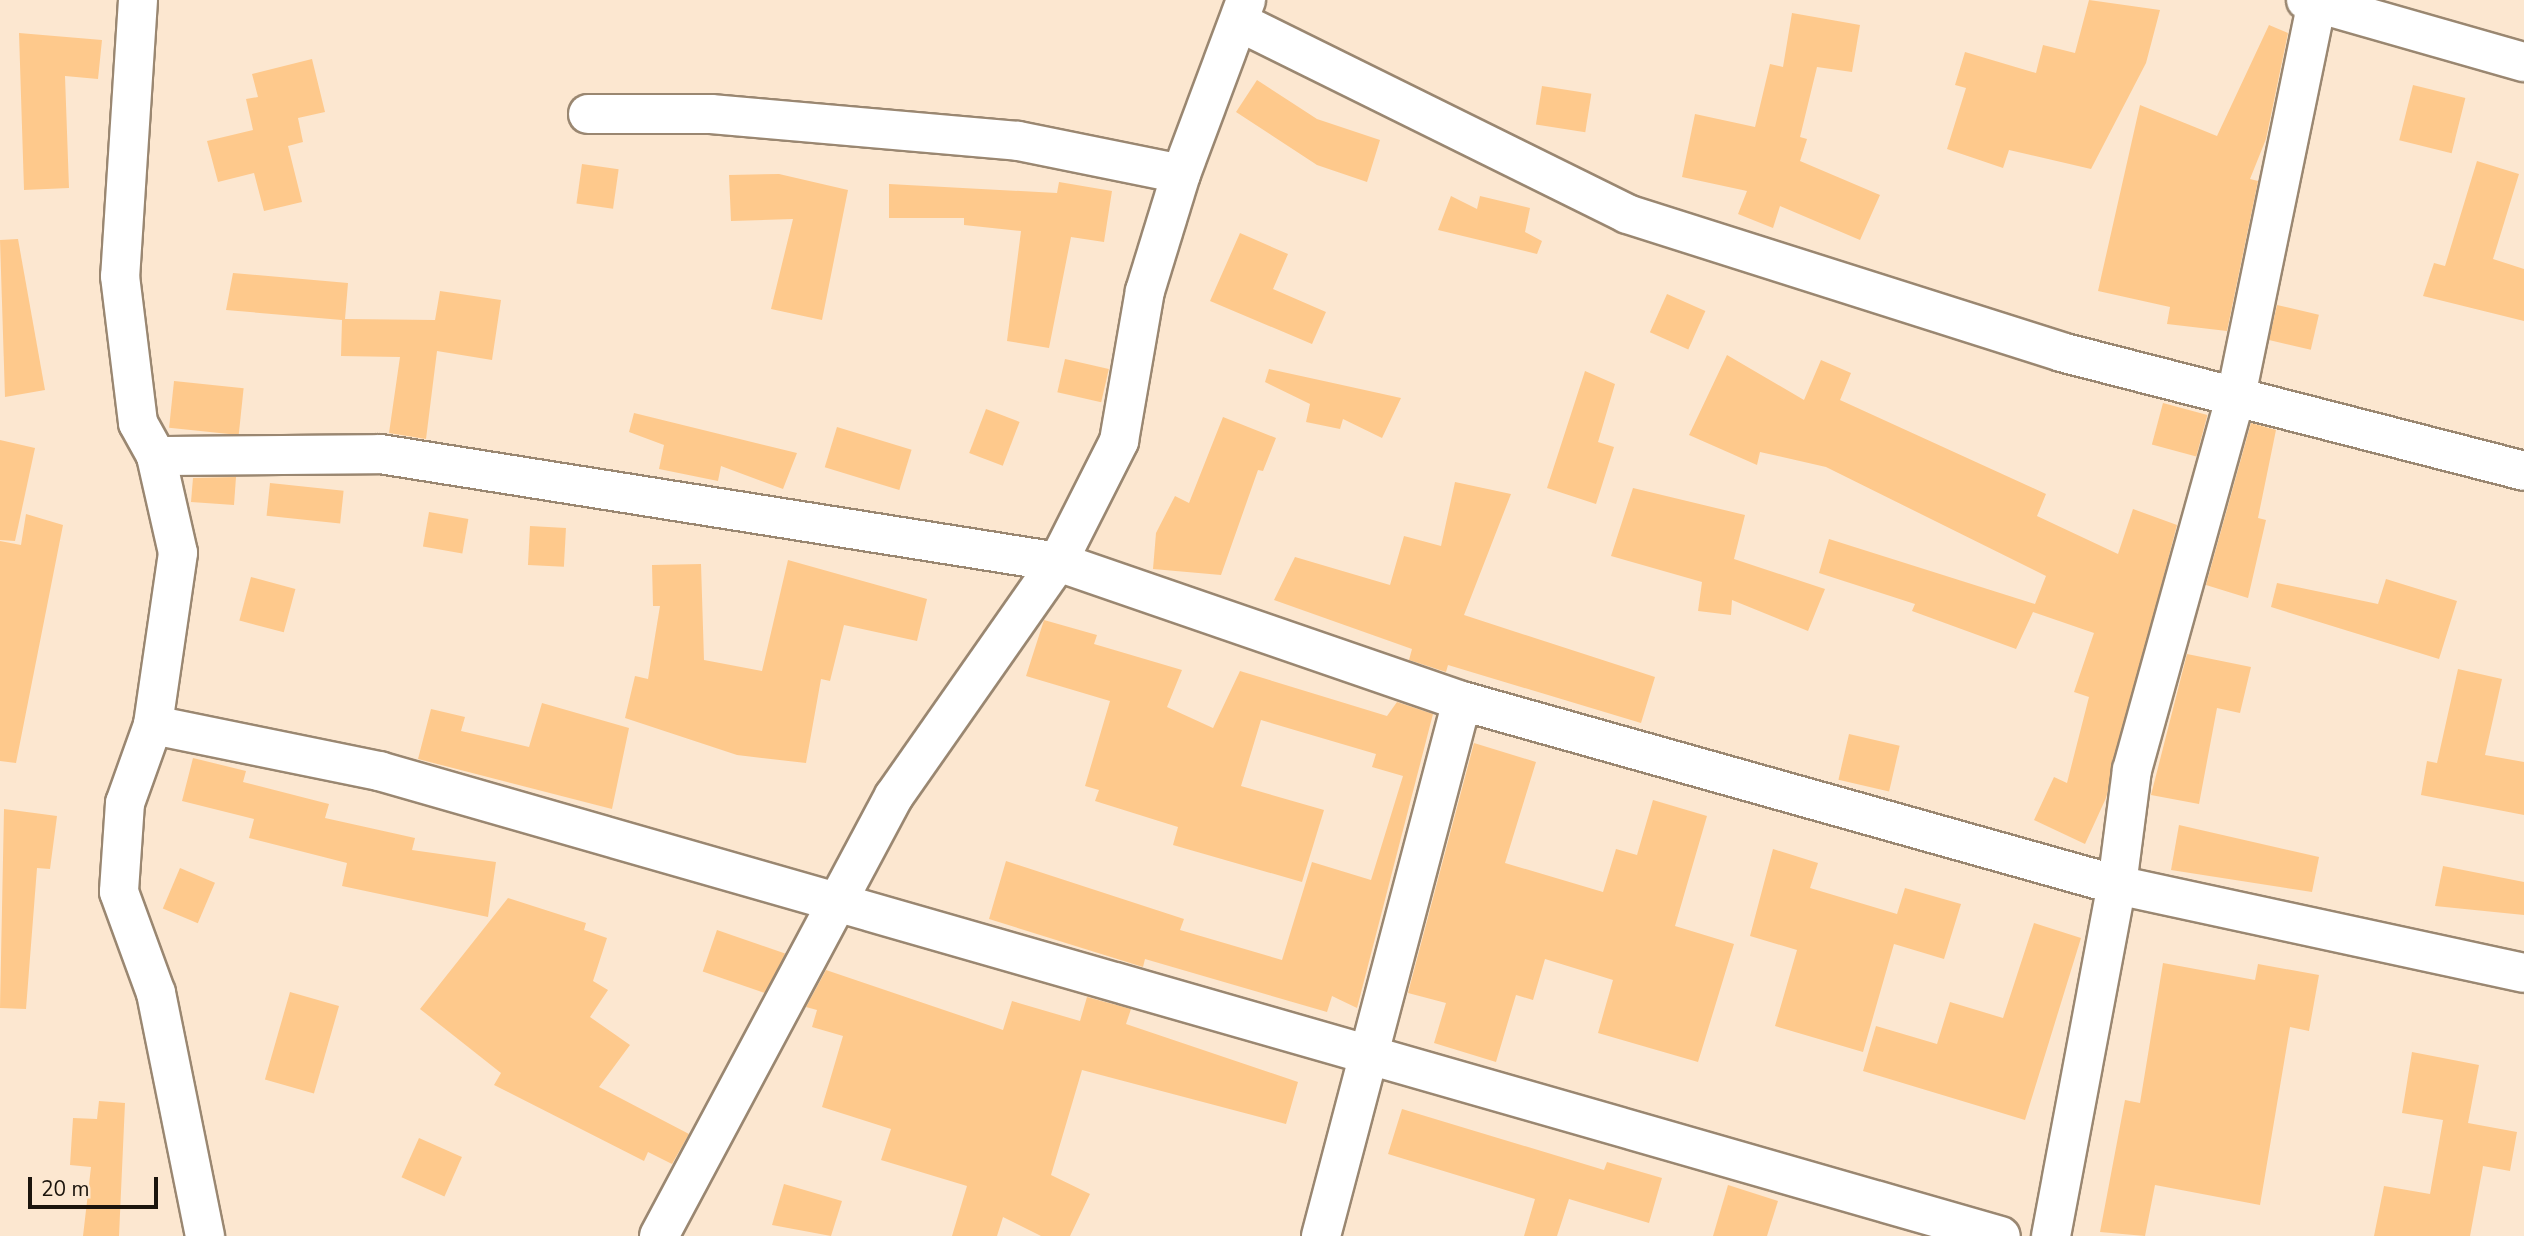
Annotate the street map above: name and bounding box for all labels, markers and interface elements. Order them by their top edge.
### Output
scale bar [32,1162,161,1206]
text: 20 m [41,1175,90,1203]

